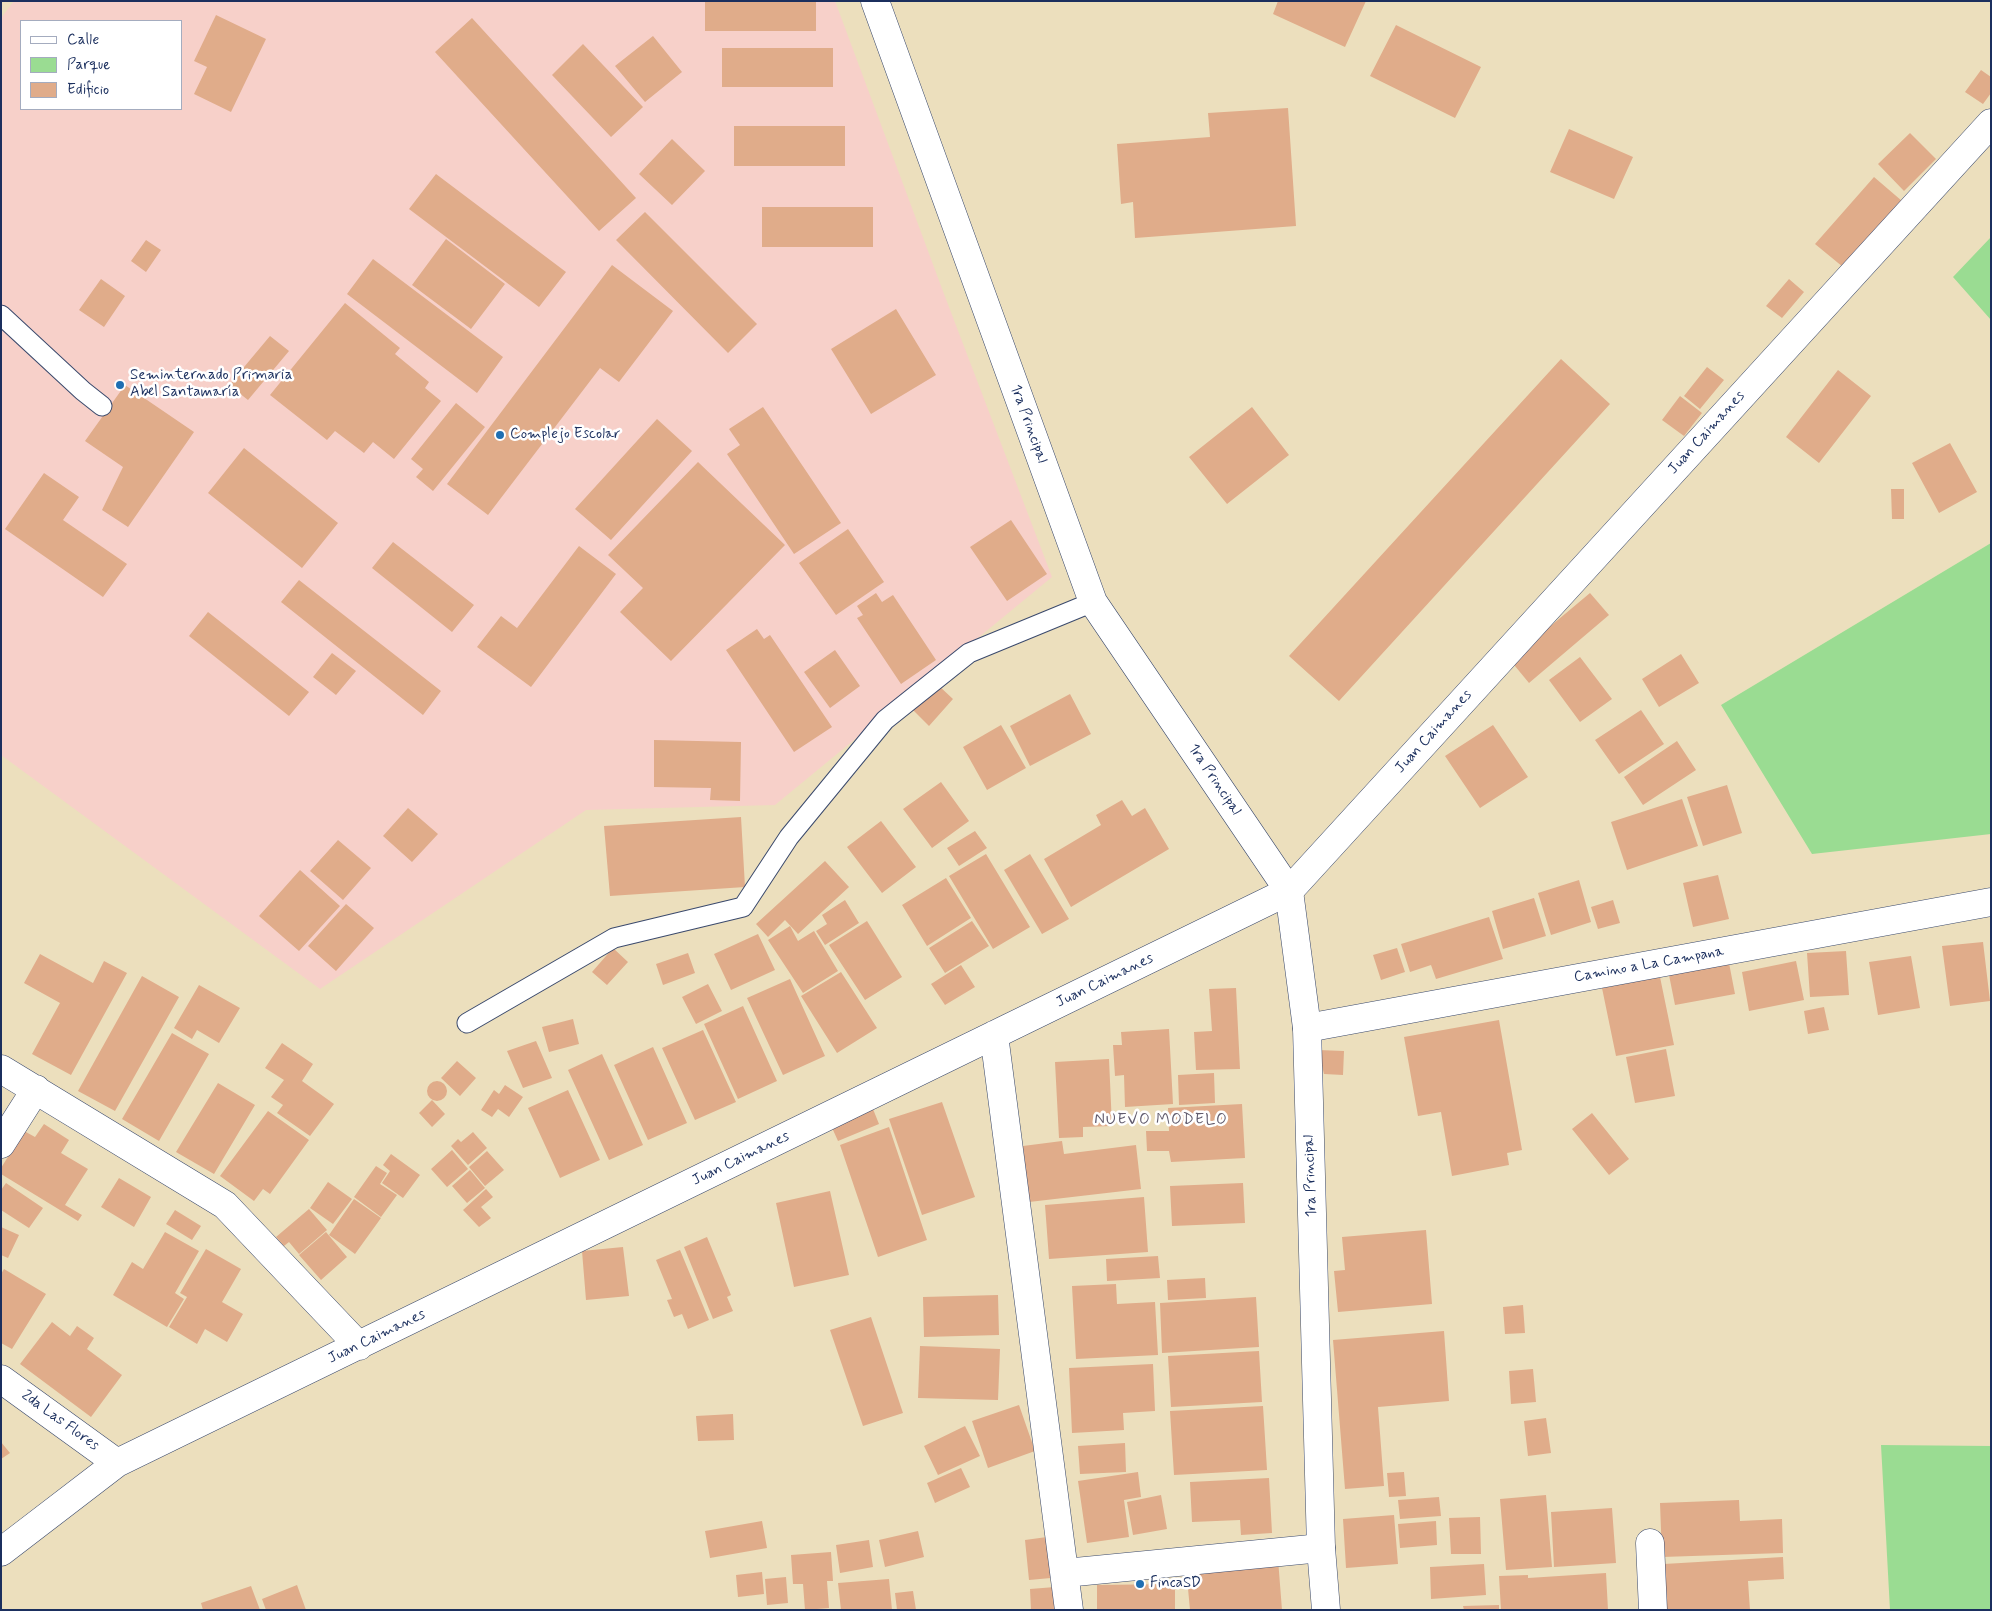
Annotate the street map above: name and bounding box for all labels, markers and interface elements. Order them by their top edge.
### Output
legend [20,20,182,110]
text: Calle [67,30,99,50]
text: Parque [67,55,110,75]
text: Edificio [67,80,109,100]
place label: Seminternado Primaria Abel Santamaría [130,367,292,402]
marker: Seminternado Primaria Abel Santamaría [114,379,126,391]
street label: 1ra Principal [1005,382,1051,466]
street label: Juan Caimanes [1665,388,1749,478]
place label: Complejo Escolar [510,426,620,444]
marker: Complejo Escolar [494,429,506,441]
street label: Juan Caimanes [1392,687,1476,777]
street label: 1ra Principal [1184,741,1244,819]
street label: Camino a La Campana [1573,943,1725,987]
street label: Juan Caimanes [1053,950,1157,1012]
district label: NUEVO MODELO [1092,1111,1230,1131]
street label: Juan Caimanes [689,1128,793,1190]
street label: 1ra Principal [1301,1135,1321,1217]
street label: Juan Caimanes [325,1306,429,1368]
street label: 2da Las Flores [18,1387,102,1455]
place label: FincaSD [1150,1575,1201,1593]
marker: FincaSD [1134,1578,1146,1590]

